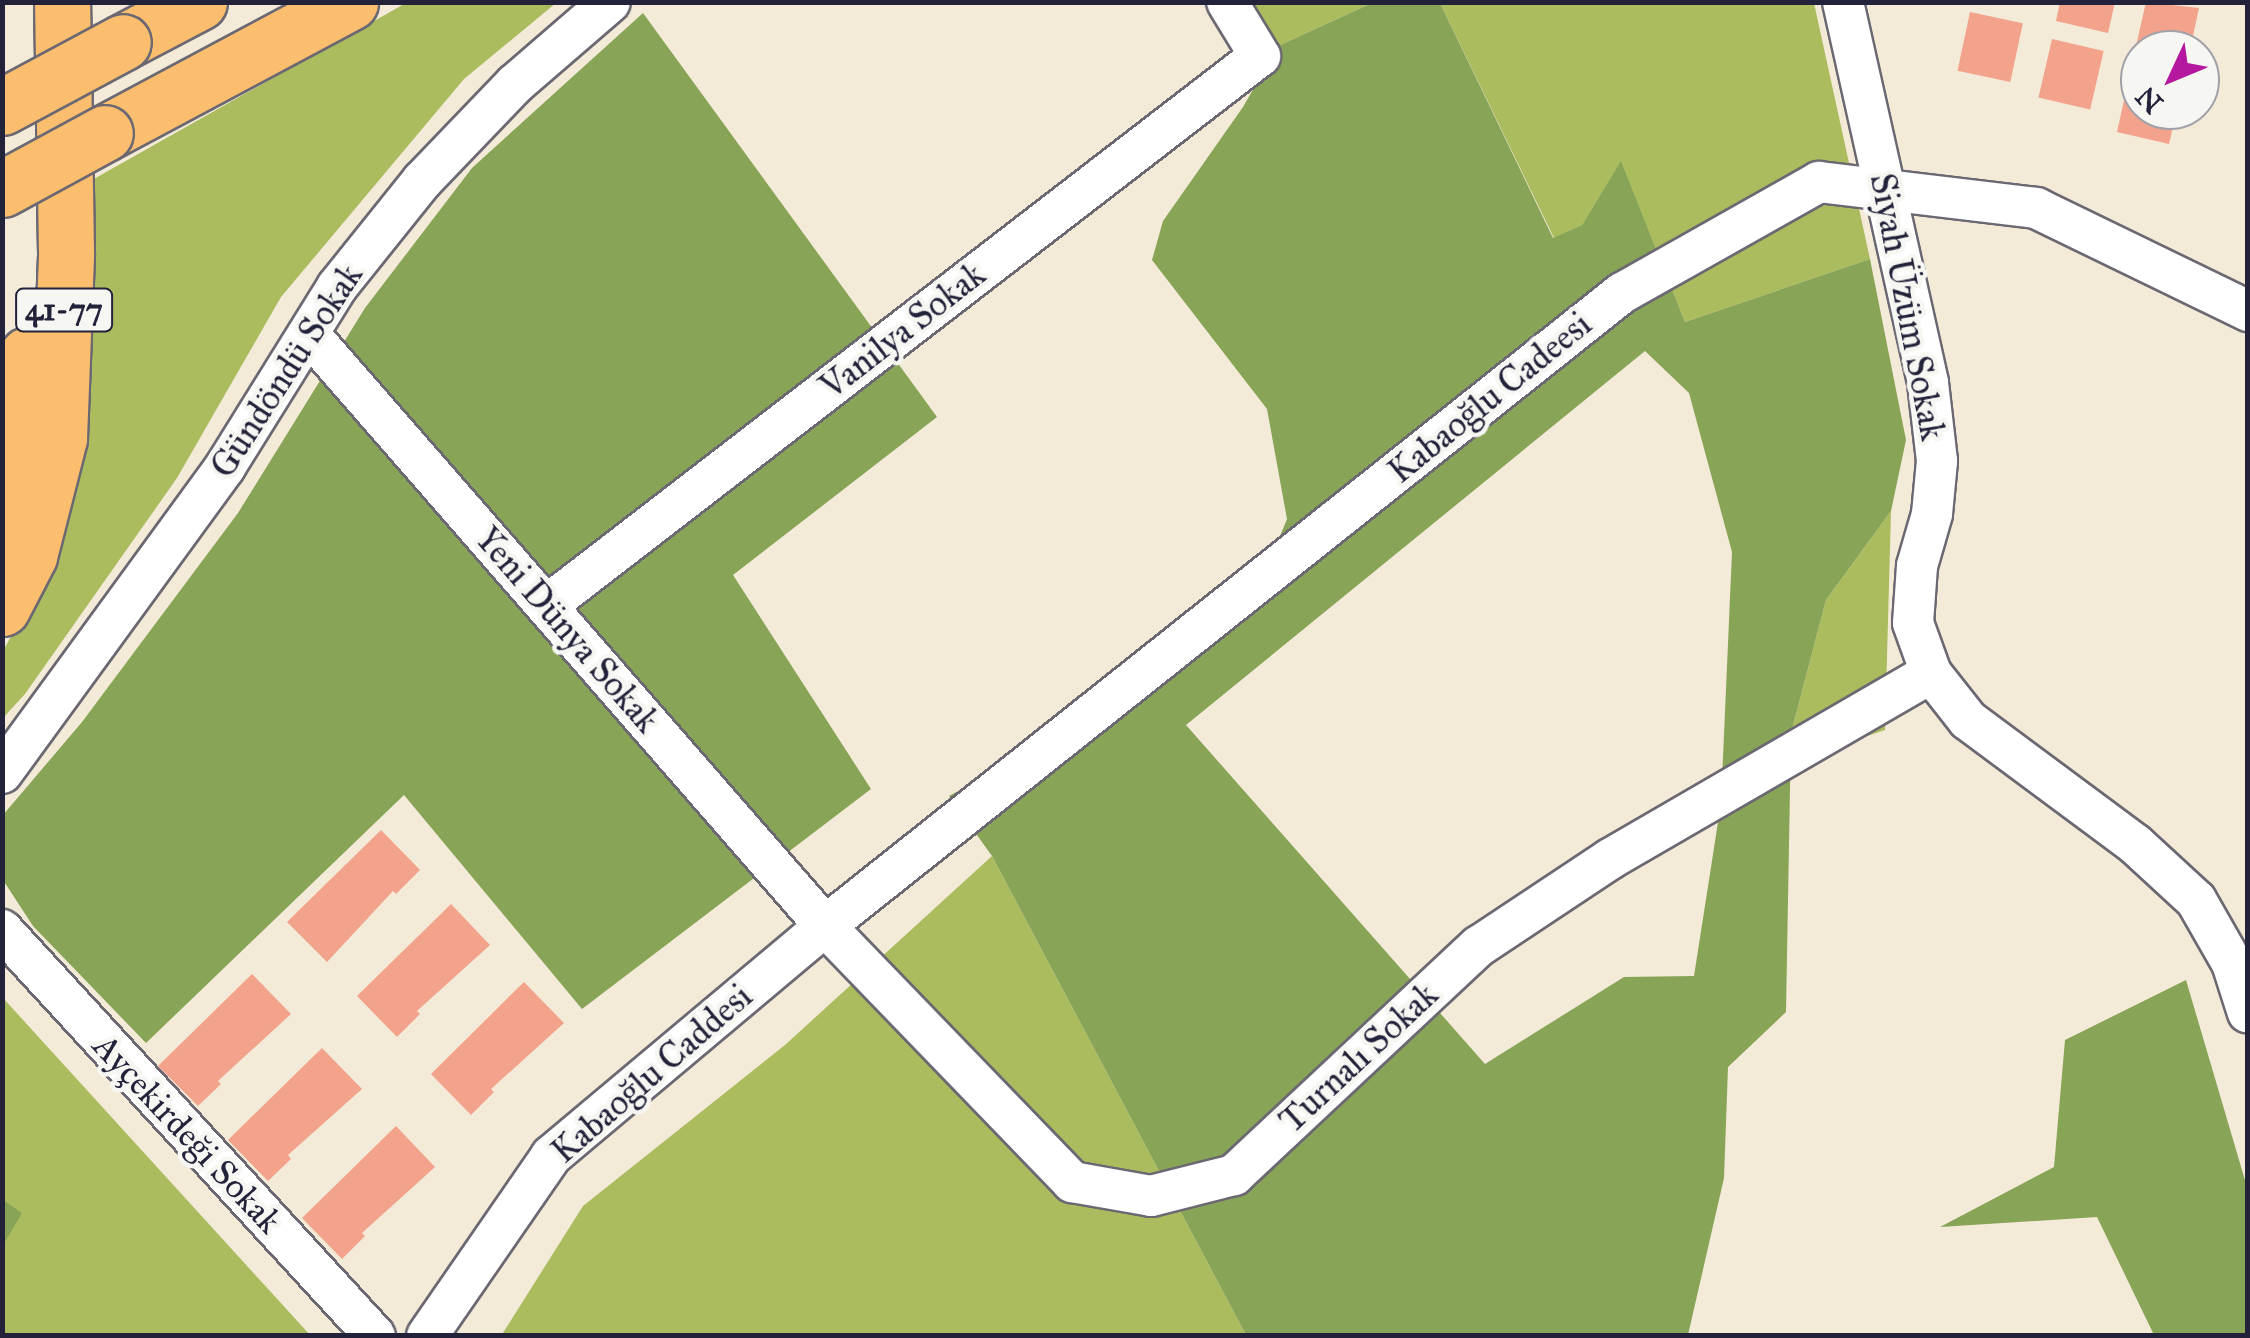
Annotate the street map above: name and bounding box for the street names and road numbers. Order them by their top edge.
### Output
street label: Siyah Üzüm Sokak [1861,170,1953,444]
street label: Vanilya Sokak [812,254,994,408]
street label: Gündöndü Sokak [202,256,372,486]
road number: 41-77 [14,283,114,337]
street label: Kabaoğlu Cadeesi [1380,303,1600,493]
street label: Yeni Dünya Sokak [466,519,668,741]
street label: Turnalı Sokak [1271,974,1447,1142]
street label: Kabaoğlu Caddesi [543,976,761,1172]
street label: Ayçekirdeği Sokak [84,1026,290,1242]

